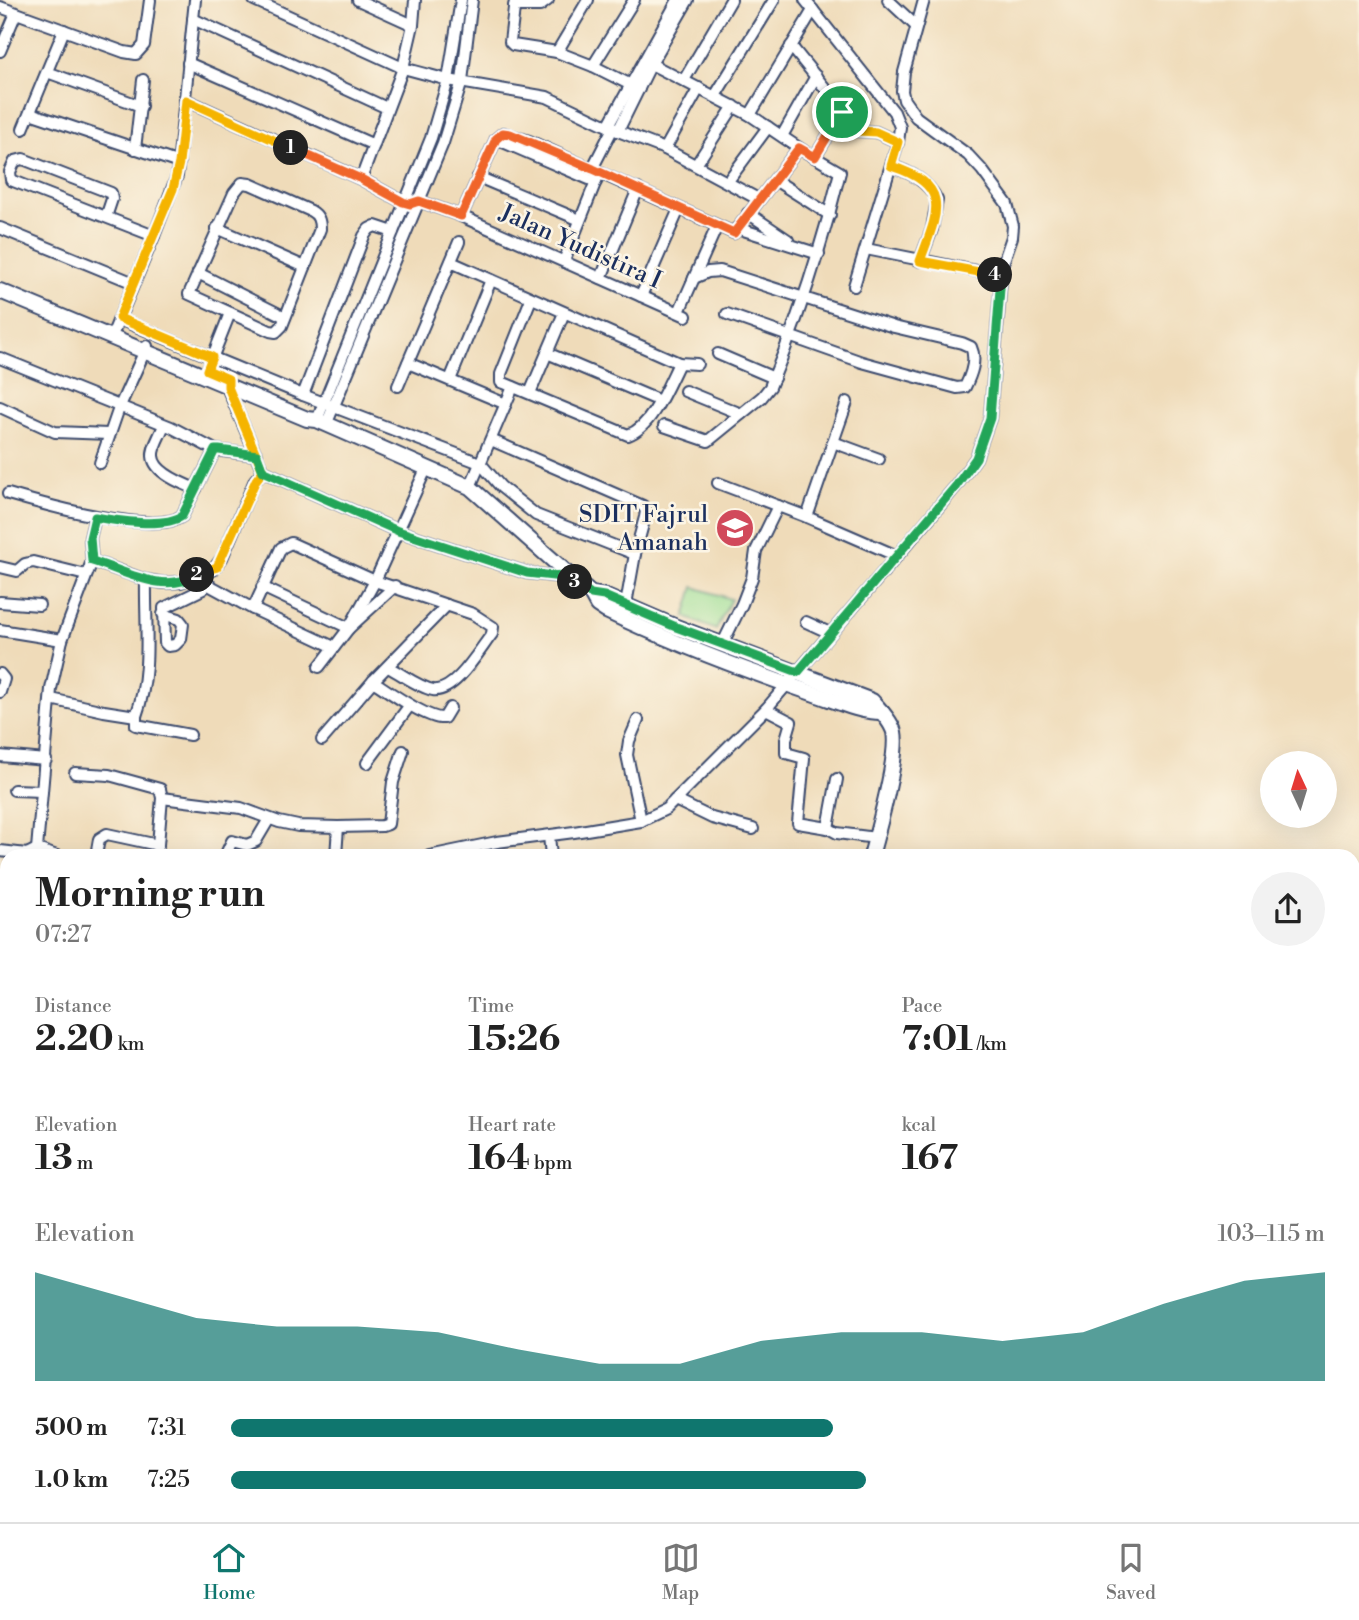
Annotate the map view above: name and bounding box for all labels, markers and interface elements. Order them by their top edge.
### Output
pin [812,82,872,142]
icon: arrive [823,93,861,131]
pin: 1 [274,130,308,166]
text: 1 [286,135,295,159]
street label: Jalan Yudistira I [494,197,666,296]
pin: 4 [978,258,1012,292]
text: 4 [988,262,1001,286]
place label: SDIT Fajrul Amanah [579,500,708,558]
school or university icon: SDIT Fajrul Amanah [714,507,756,549]
pin: 2 [180,558,214,592]
text: 2 [191,562,202,586]
pin: 3 [558,564,592,600]
text: 3 [569,569,580,593]
north arrow [1260,751,1337,828]
map controls [1260,751,1337,828]
text: Morning run [35,871,265,918]
button: share [1251,872,1325,946]
text: 07:27 [35,921,92,949]
text: Distance [35,994,112,1018]
text: Time [468,994,514,1018]
text: Pace [902,994,942,1018]
text: 2.20 [35,1018,114,1061]
text: 15:26 [468,1018,560,1061]
text: 7:01 [902,1018,973,1061]
text: km [114,1032,144,1056]
text: /km [973,1032,1007,1056]
text: Elevation [35,1113,117,1137]
text: Heart rate [468,1113,556,1137]
text: kcal [902,1113,936,1137]
text: 13 [35,1137,73,1180]
text: 164 [468,1137,530,1180]
text: 167 [902,1137,958,1180]
text: m [73,1151,93,1175]
text: bpm [530,1151,572,1175]
text: Elevation [35,1220,135,1248]
text: 103–115 m [1217,1220,1325,1248]
text: 500 m [35,1414,107,1442]
text: 7:31 [147,1414,186,1442]
text: 1.0 km [35,1466,108,1494]
text: 7:25 [147,1466,190,1494]
tab: Home [203,1539,255,1605]
tab: Map [662,1539,700,1605]
tab: Saved [1106,1539,1156,1605]

